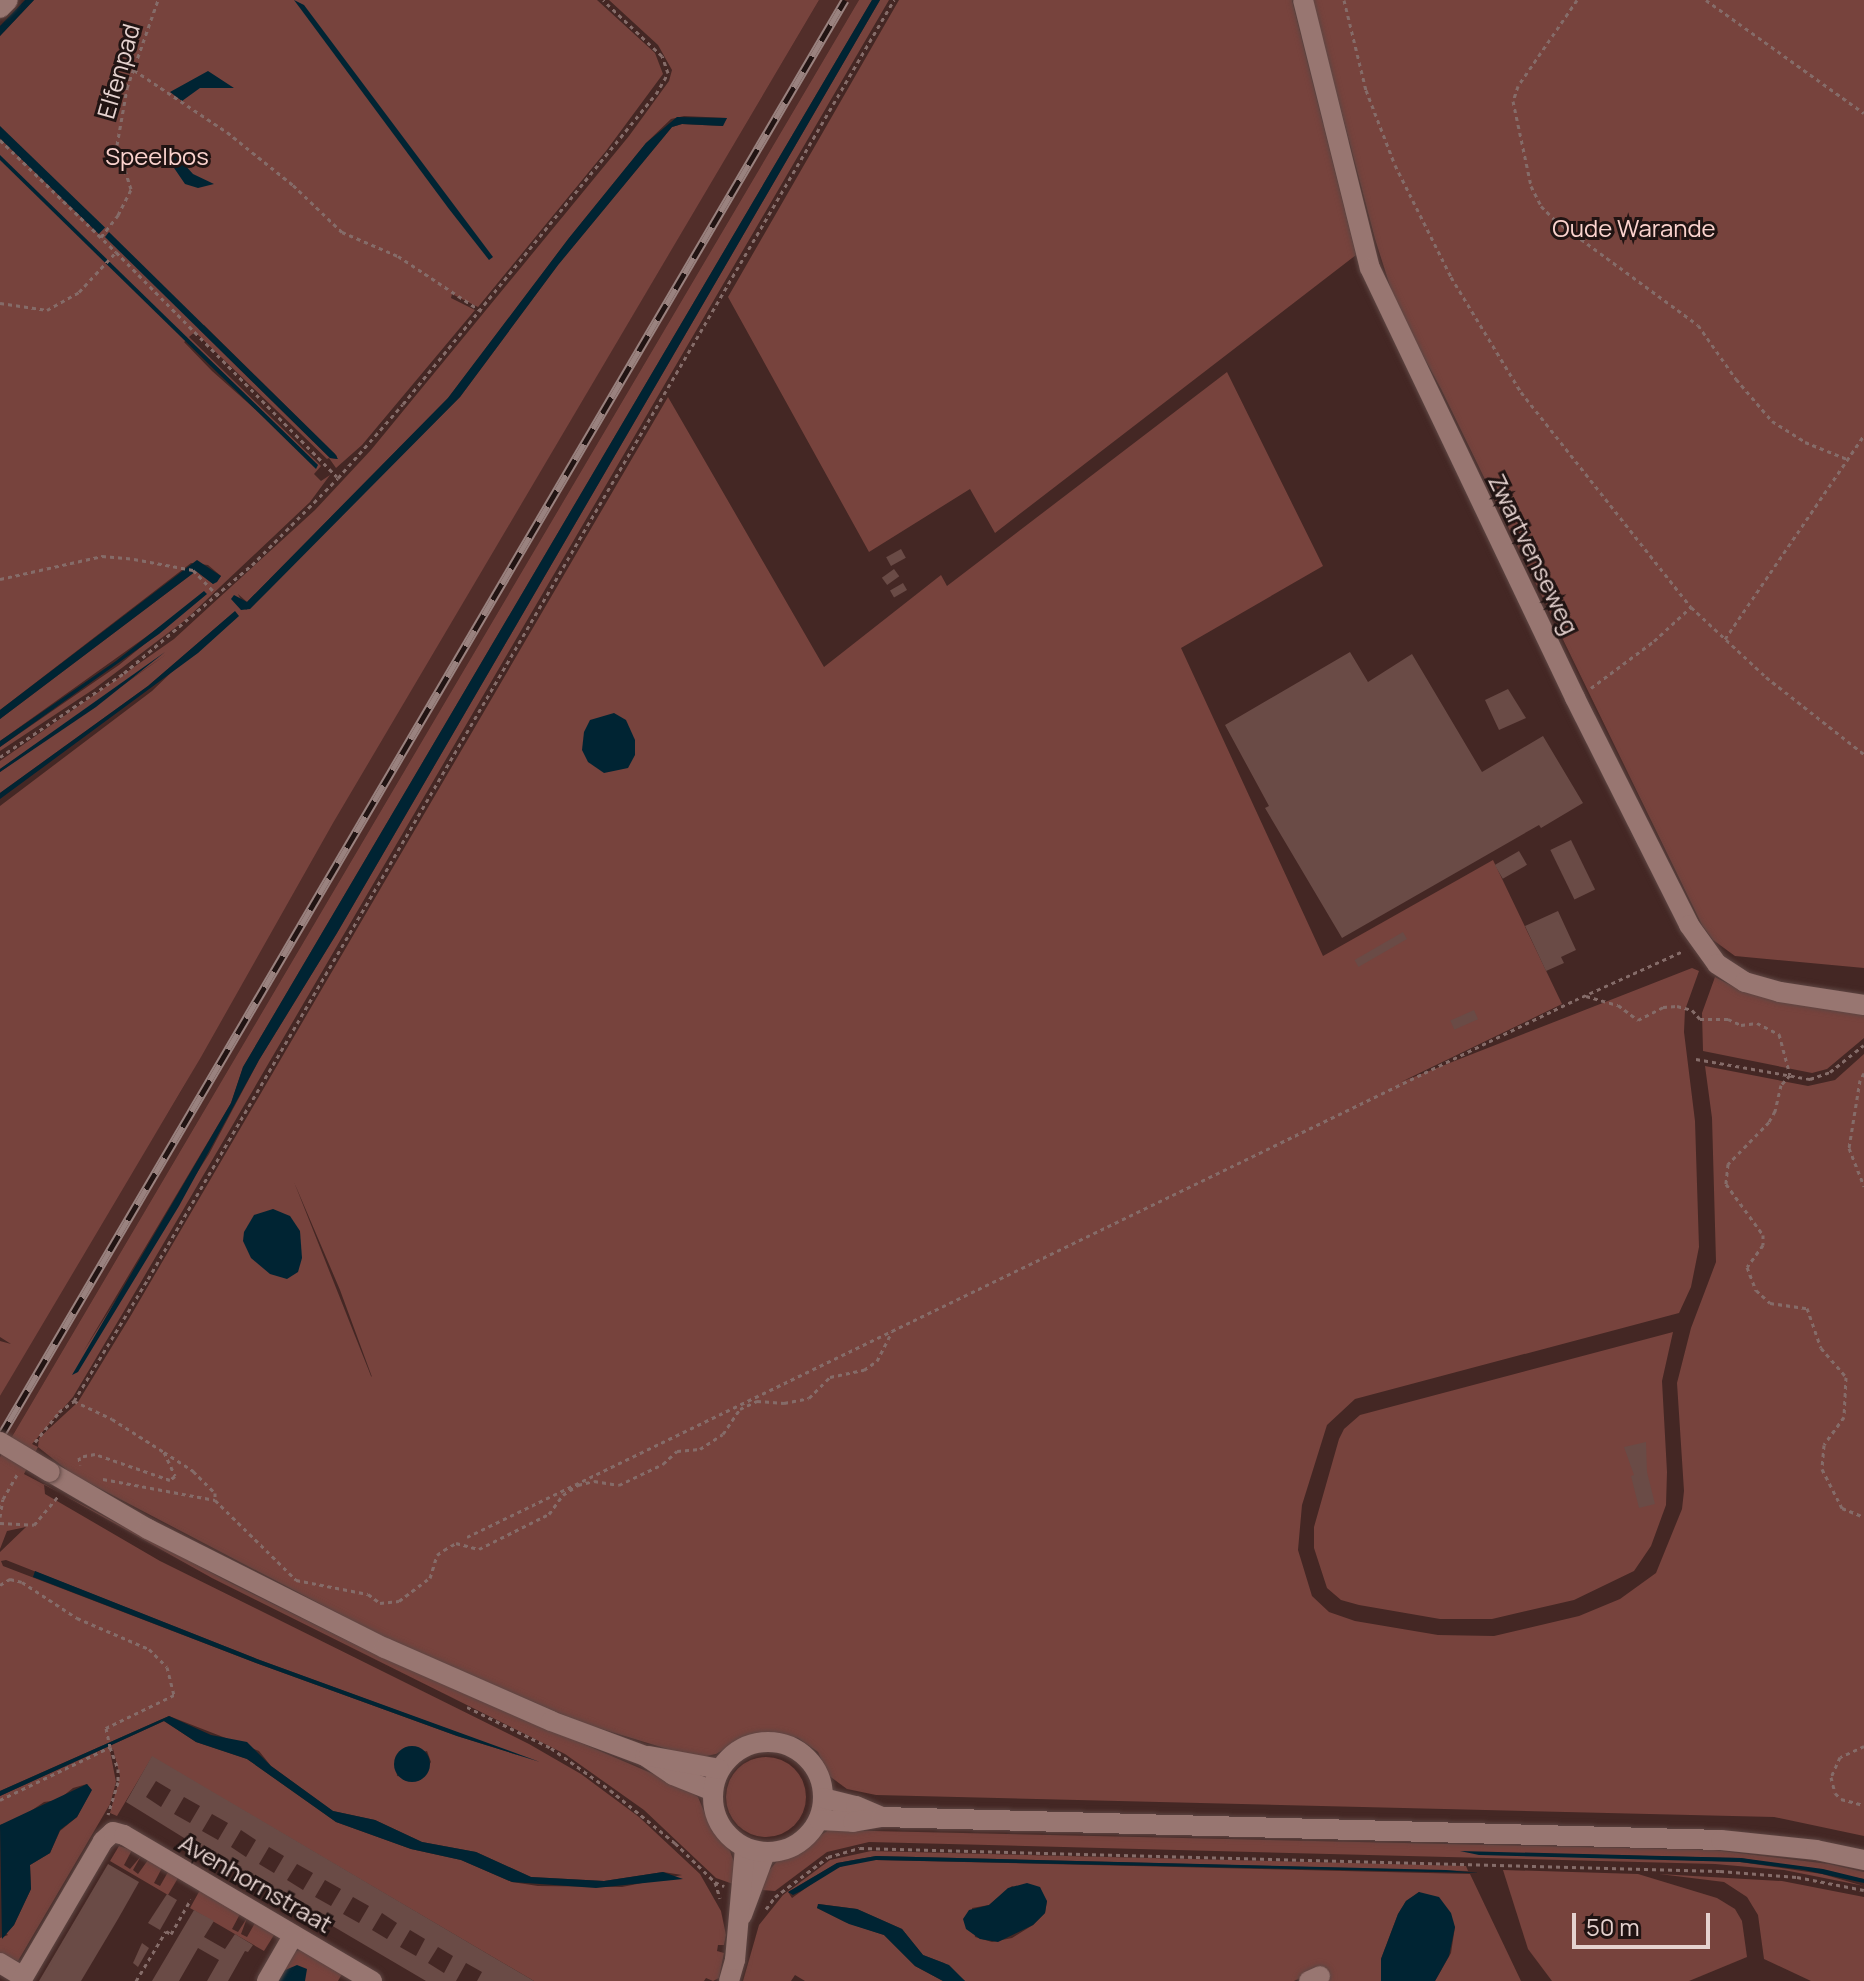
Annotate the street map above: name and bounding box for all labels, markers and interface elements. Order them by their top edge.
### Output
street label: Elfenpad [91,20,145,122]
park label: Speelbos [105,142,209,170]
park label: Oude Warande [1552,214,1716,242]
street label: Zwartvenseweg [1483,469,1585,639]
street label: Avenhornstraat [174,1828,338,1938]
scale bar [1576,1897,1714,1947]
text: 50 m [1586,1910,1640,1943]

